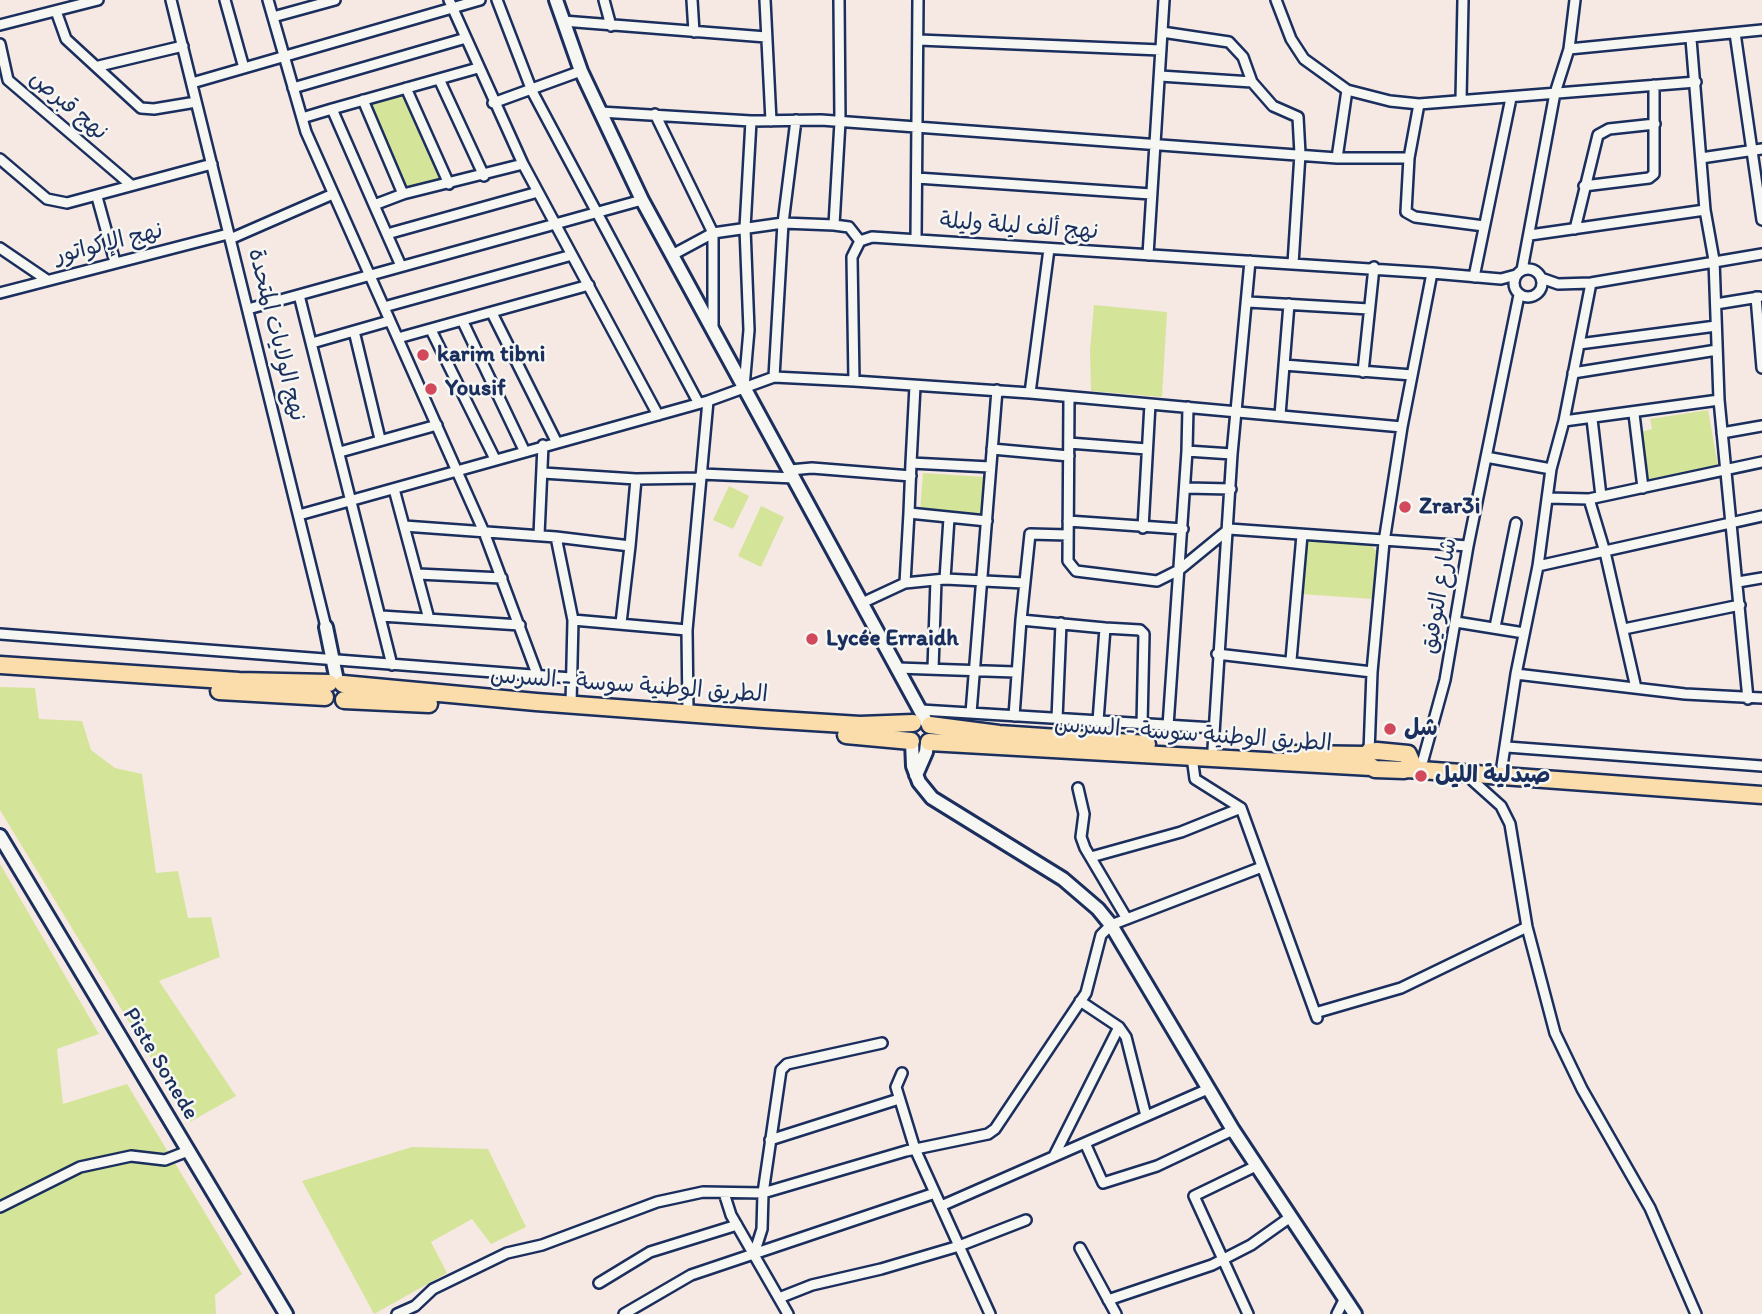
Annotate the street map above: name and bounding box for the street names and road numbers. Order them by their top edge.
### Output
street label: نهج قبرص [23,65,113,147]
street label: نهج ألف ليلة وليلة [939,208,1099,246]
street label: نهج الإكواتور [52,217,166,271]
street label: نهج الولايات المتحدة [241,246,311,424]
street label: شارع التوفيق [1416,536,1464,656]
street label: الطريق الوطنية سوسة - السرس [489,663,769,709]
street label: الطريق الوطنية سوسة - السرس [1053,712,1333,758]
street label: Piste Sonede [116,1003,204,1125]

